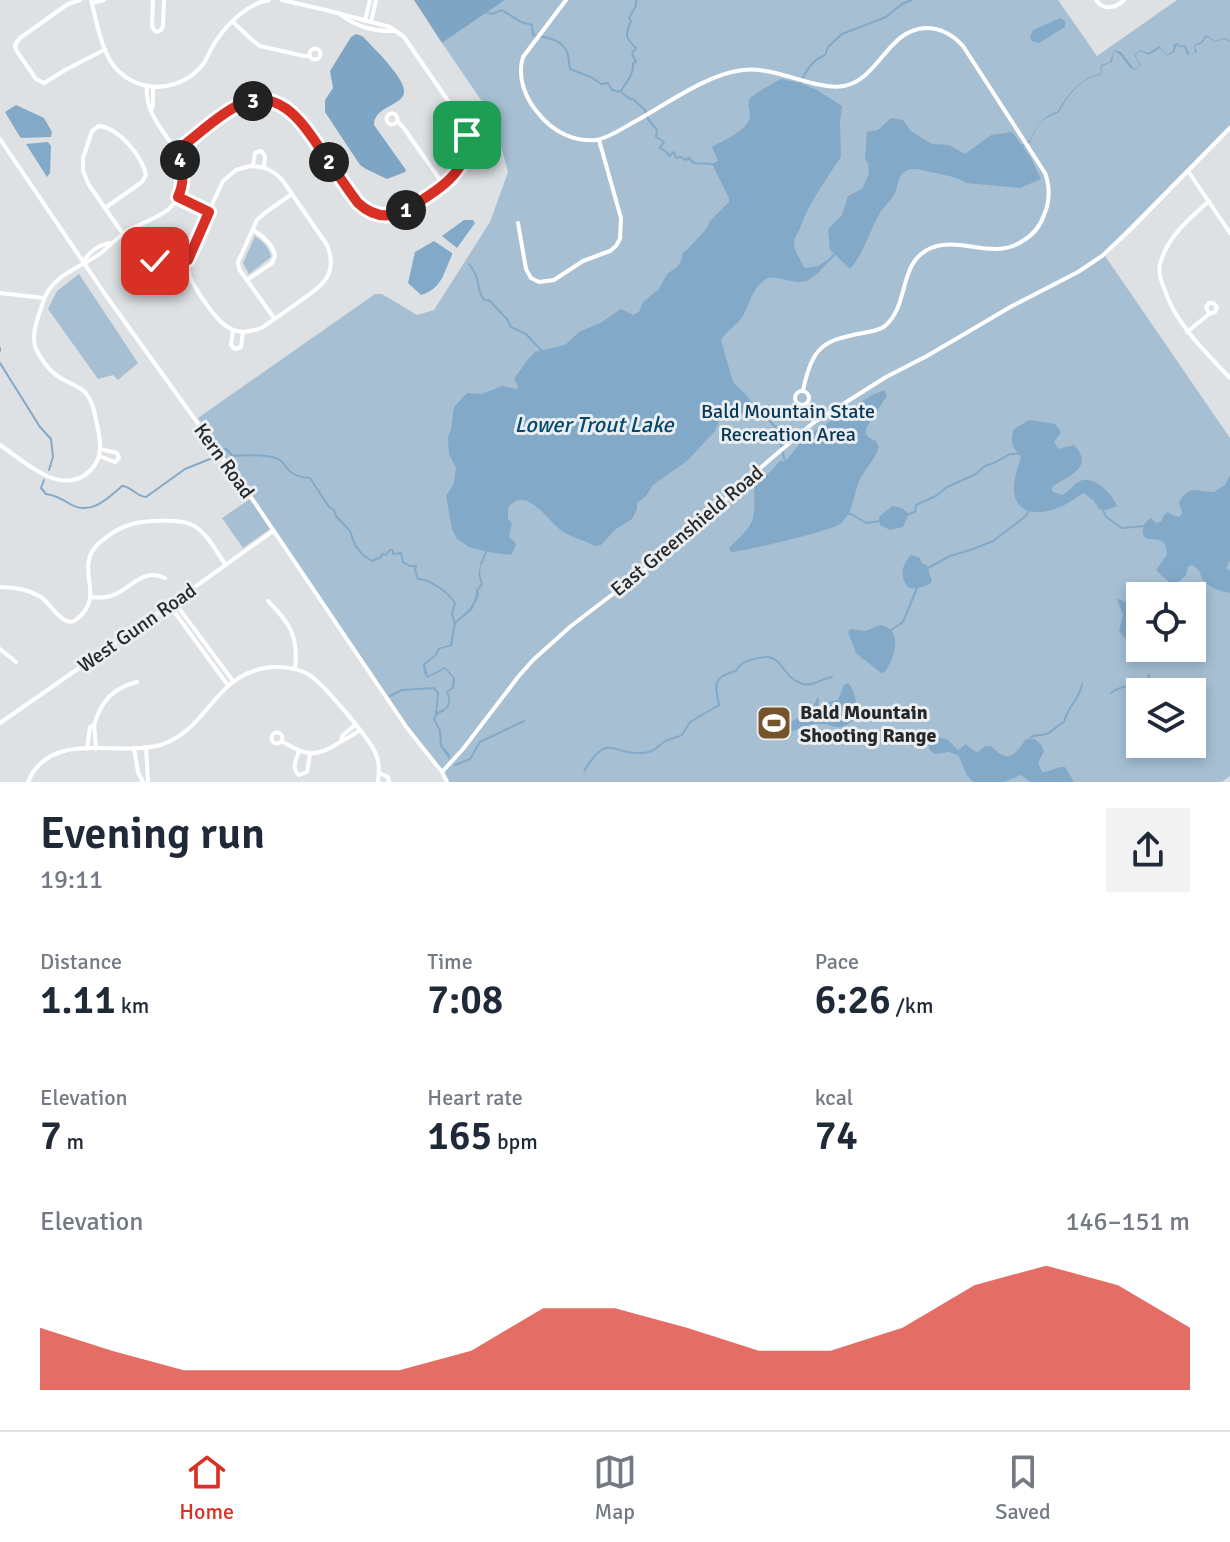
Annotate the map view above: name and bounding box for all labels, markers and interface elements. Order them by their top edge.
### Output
pin: 3 [233,81,273,121]
text: 3 [247,87,259,114]
pin [433,101,501,169]
icon: arrive [445,113,489,157]
pin: 4 [160,140,200,180]
pin: 2 [309,142,349,182]
text: 4 [174,146,186,173]
text: 2 [323,148,335,175]
pin: 1 [386,190,426,230]
text: 1 [400,196,412,223]
pin [121,227,189,295]
icon: check [133,239,177,283]
park label: Bald Mountain State Recreation Area [701,399,875,447]
water label: Lower Trout Lake [514,411,675,438]
street label: Kern Road [188,418,260,504]
street label: East Greenshield Road [606,460,768,602]
street label: West Gunn Road [73,578,201,678]
map controls [1126,582,1206,758]
button: locate [1126,582,1206,662]
button: layers [1126,678,1206,758]
place label: Bald Mountain Shooting Range [800,700,936,748]
sports icon: Bald Mountain Shooting Range [755,704,793,742]
text: Evening run [40,807,265,861]
button: share [1106,808,1190,892]
text: 19:11 [40,864,103,896]
text: Distance [40,948,122,975]
text: Time [427,948,473,975]
text: Pace [815,948,859,975]
text: 1.11 [40,975,116,1025]
text: 7:08 [427,975,503,1025]
text: 6:26 [815,975,891,1025]
text: km [116,992,149,1019]
text: /km [891,992,933,1019]
text: Elevation [40,1084,128,1111]
text: Heart rate [427,1084,523,1111]
text: kcal [815,1084,853,1111]
text: 7 [40,1111,62,1161]
text: 165 [427,1111,492,1161]
text: 74 [815,1111,858,1161]
text: m [62,1128,84,1155]
text: bpm [492,1128,538,1155]
text: Elevation [40,1206,144,1238]
text: 146–151 m [1066,1206,1190,1238]
tab: Home [179,1450,234,1525]
tab: Map [593,1450,637,1525]
tab: Saved [995,1450,1051,1525]

